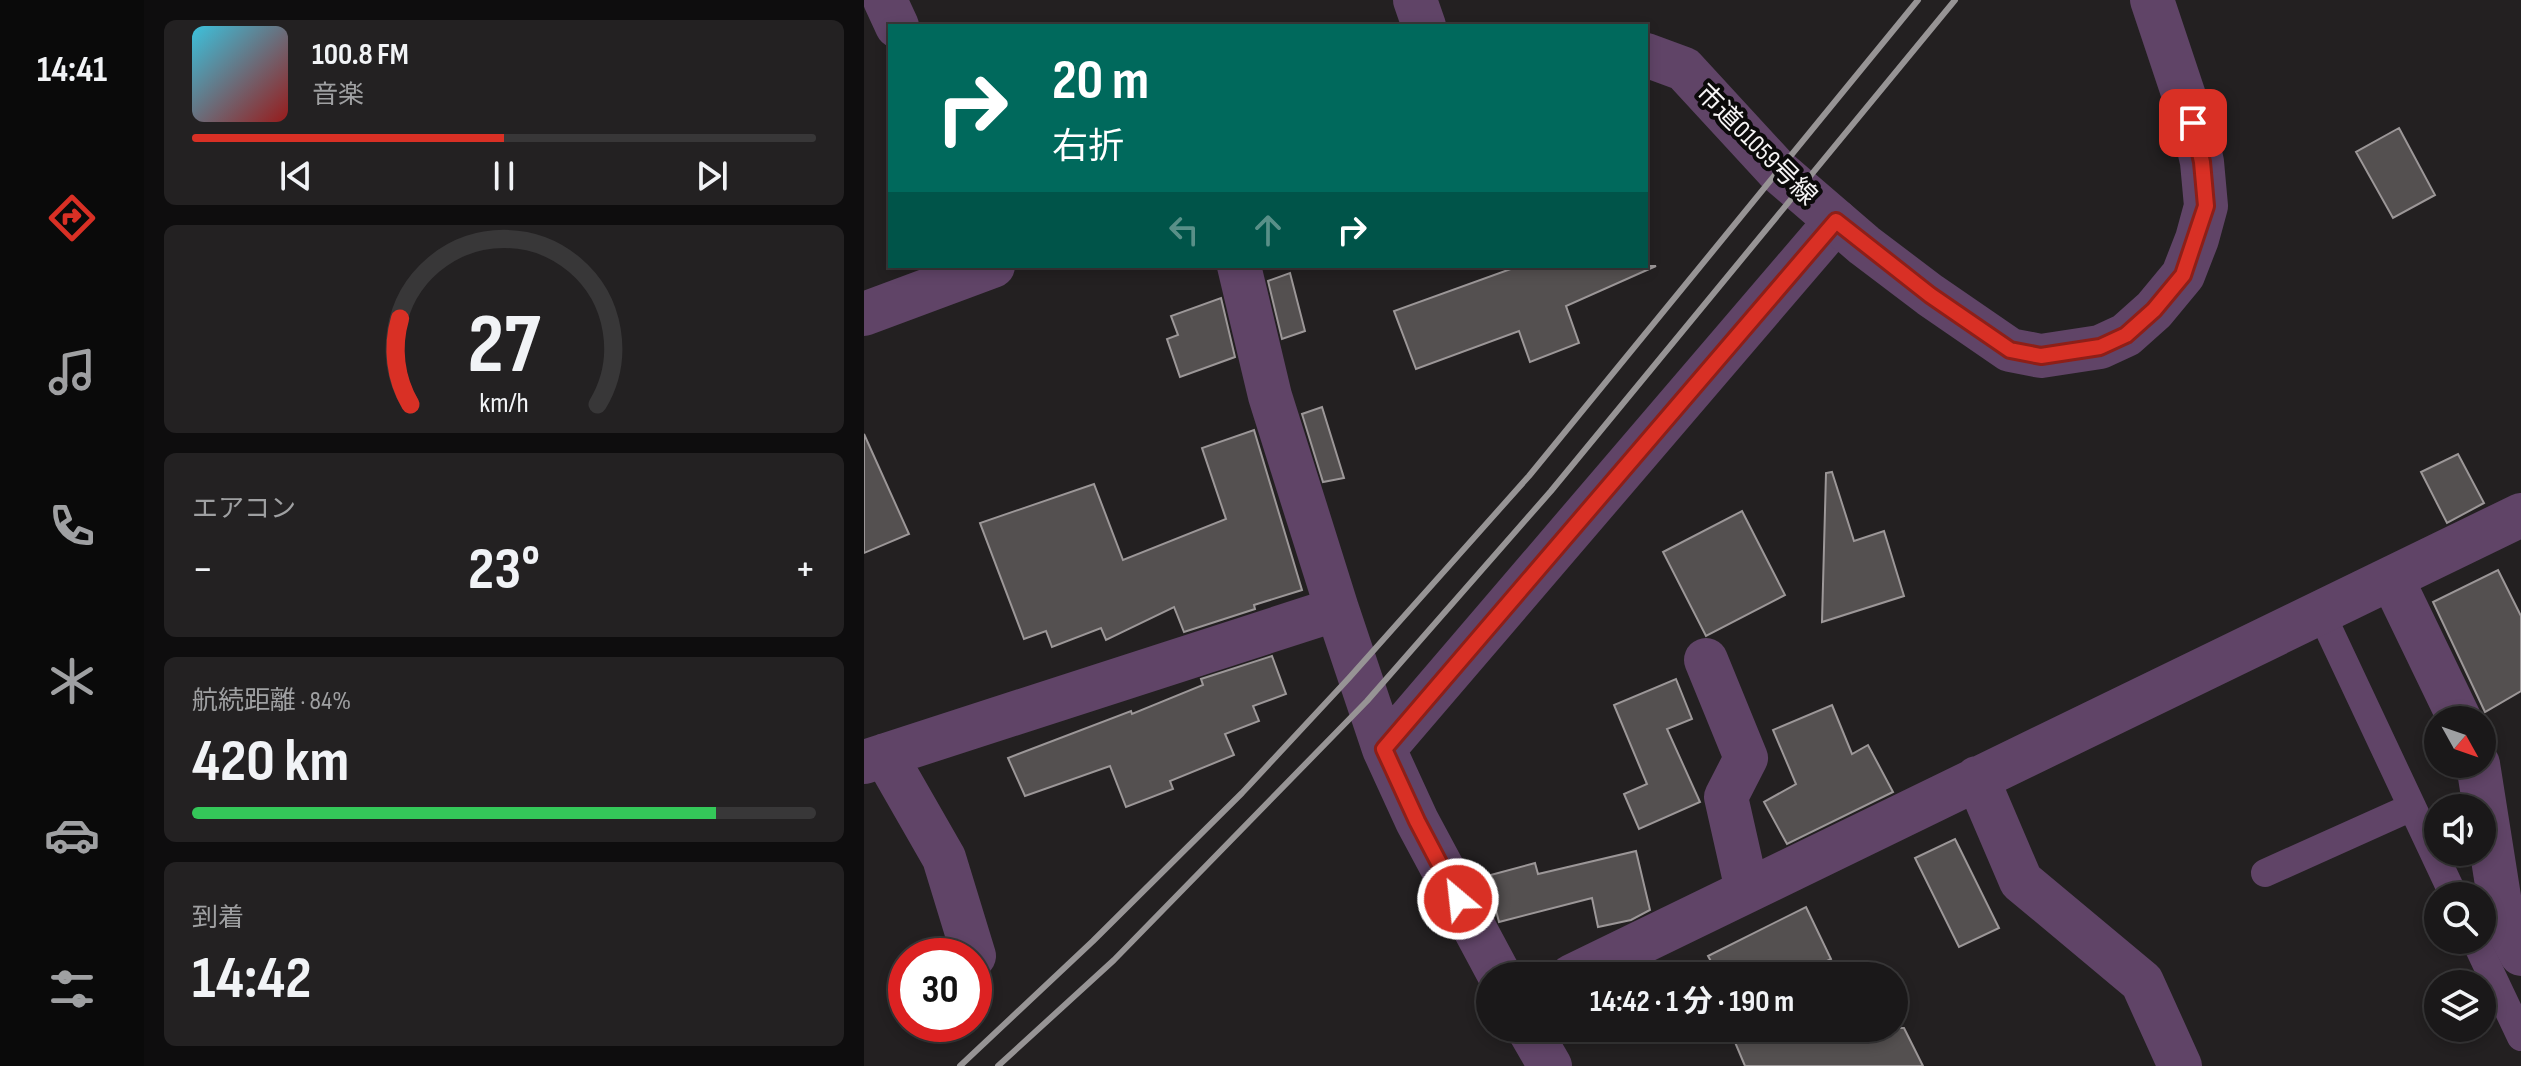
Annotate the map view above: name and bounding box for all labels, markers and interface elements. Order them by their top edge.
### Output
text: 100.8 FM [312,37,409,73]
text: 20 m [1052,48,1149,115]
text: 14:41 [37,49,107,92]
icon: right [920,56,1024,160]
street label: 市道01059号線 [1689,78,1823,212]
text: 音楽 [312,80,364,111]
pin [2159,89,2227,157]
icon: arrive [2171,101,2215,145]
text: 右折 [1052,126,1124,169]
icon: previous [274,154,318,198]
icon: pause [482,154,526,198]
icon: next [690,154,734,198]
icon: directions [44,190,100,246]
icon: left [1162,208,1206,252]
icon: ahead [1246,208,1290,252]
icon: right [1330,208,1374,252]
text: 27 [468,295,541,395]
icon: music [44,344,100,400]
text: km/h [479,386,529,421]
text: エアコン [192,494,296,525]
icon: phone [44,498,100,554]
text: 23° [468,534,540,606]
text: − [192,543,214,596]
text: + [794,543,816,596]
icon: climate [44,653,100,709]
text: 航続距離 · 84% [192,686,351,717]
north arrow [2424,706,2496,778]
map controls [2424,706,2496,1042]
text: 420 km [192,726,349,798]
button: sound [2424,794,2496,866]
icon: car [44,807,100,863]
position arrow [1416,857,1500,941]
button: search [2424,882,2496,954]
text: 到着 [192,903,244,934]
speed limit sign: 30 [888,938,992,1042]
text: 14:42 [192,943,312,1015]
icon: filters [44,961,100,1017]
button: layers [2424,970,2496,1042]
text: 14:42 · 1 分 · 190 m [1590,984,1794,1020]

